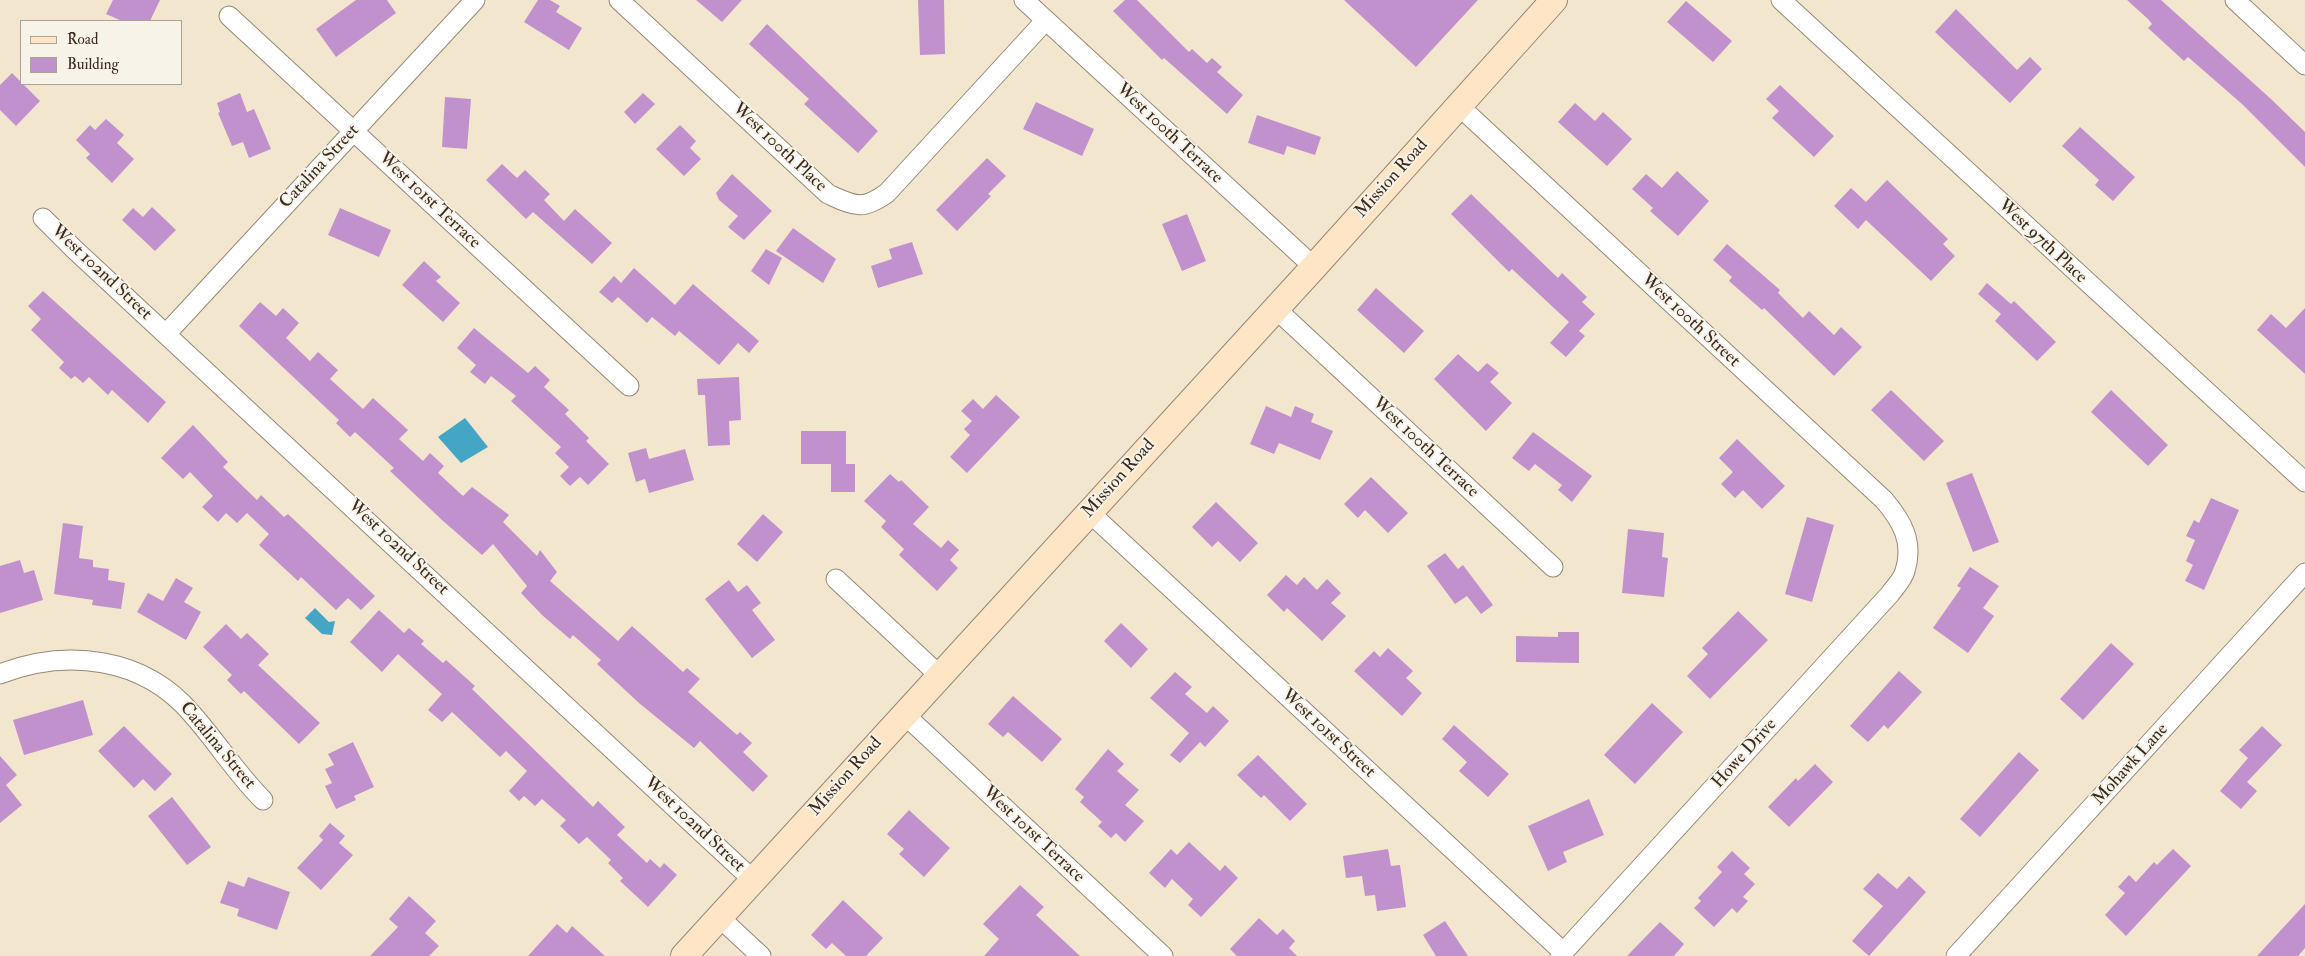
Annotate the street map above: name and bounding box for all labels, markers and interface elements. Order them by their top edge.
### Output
legend [20,20,182,85]
text: Road [67,30,98,49]
text: Building [67,55,119,74]
street label: West 100th Terrace [1111,79,1227,189]
street label: West 100th Place [727,99,831,197]
street label: Catalina Street [276,121,364,213]
street label: Mission Road [1351,135,1433,223]
street label: West 101st Terrace [373,148,485,254]
street label: West 97th Place [1993,195,2091,289]
street label: West 102nd Street [46,221,156,325]
street label: West 100th Street [1636,270,1744,372]
street label: West 100th Terrace [1367,393,1483,503]
street label: Mission Road [1078,435,1160,523]
street label: West 102nd Street [343,496,453,600]
street label: West 101st Street [1276,685,1380,783]
street label: Catalina Street [174,698,260,794]
street label: Howe Drive [1708,715,1782,793]
street label: Mohawk Lane [2088,719,2174,811]
street label: Mission Road [805,733,887,821]
street label: West 102nd Street [639,773,749,877]
street label: West 101st Terrace [977,782,1089,888]

